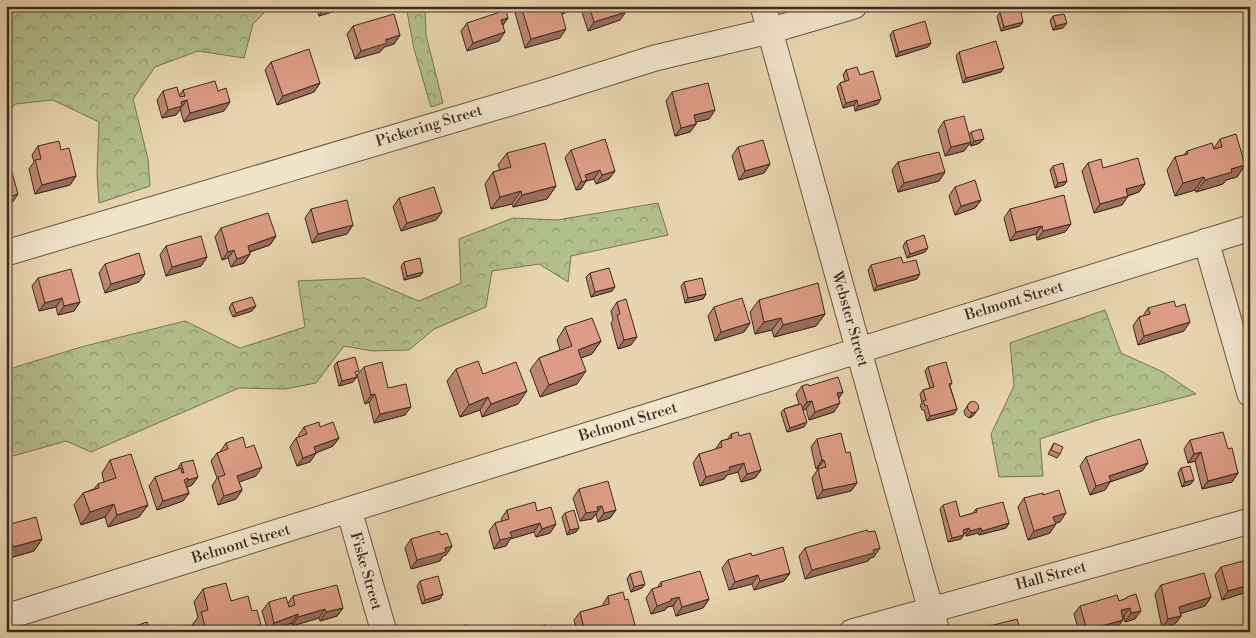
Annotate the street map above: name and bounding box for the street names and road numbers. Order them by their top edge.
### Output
street label: Pickering Street [373,101,485,151]
street label: Webster Street [827,268,873,370]
street label: Belmont Street [961,277,1066,325]
street label: Belmont Street [575,398,680,446]
street label: Belmont Street [188,520,293,568]
street label: Fiske Street [346,530,386,613]
street label: Hall Street [1014,557,1089,595]

